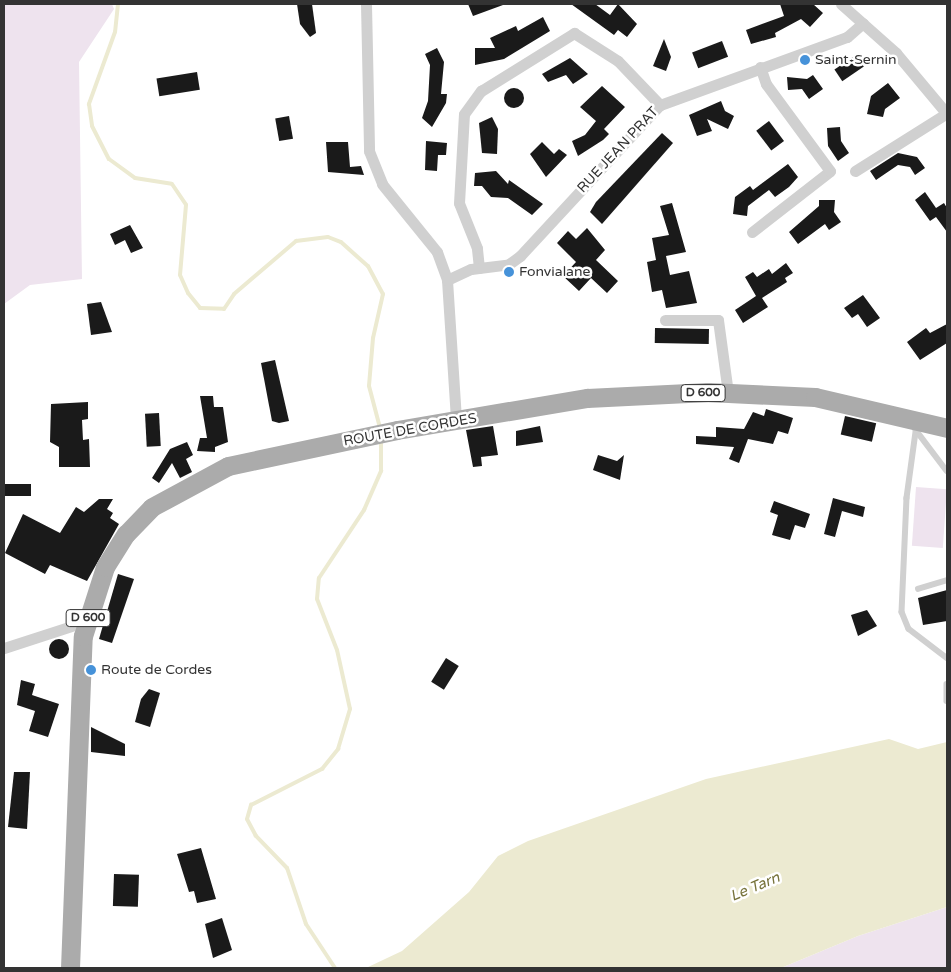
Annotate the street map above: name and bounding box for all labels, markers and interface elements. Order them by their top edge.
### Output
place label: Saint-Sernin [815,52,897,68]
marker: Saint-Sernin [799,54,811,66]
street label: RUE JEAN PRAT [574,104,662,196]
place label: Fonvialane [519,264,590,280]
marker: Fonvialane [503,266,515,278]
road number: D 600 [680,383,726,402]
street label: ROUTE DE CORDES [342,410,478,450]
road number: D 600 [66,608,110,628]
place label: Route de Cordes [101,662,212,678]
marker: Route de Cordes [85,664,97,676]
water label: Le Tarn [727,869,783,905]

